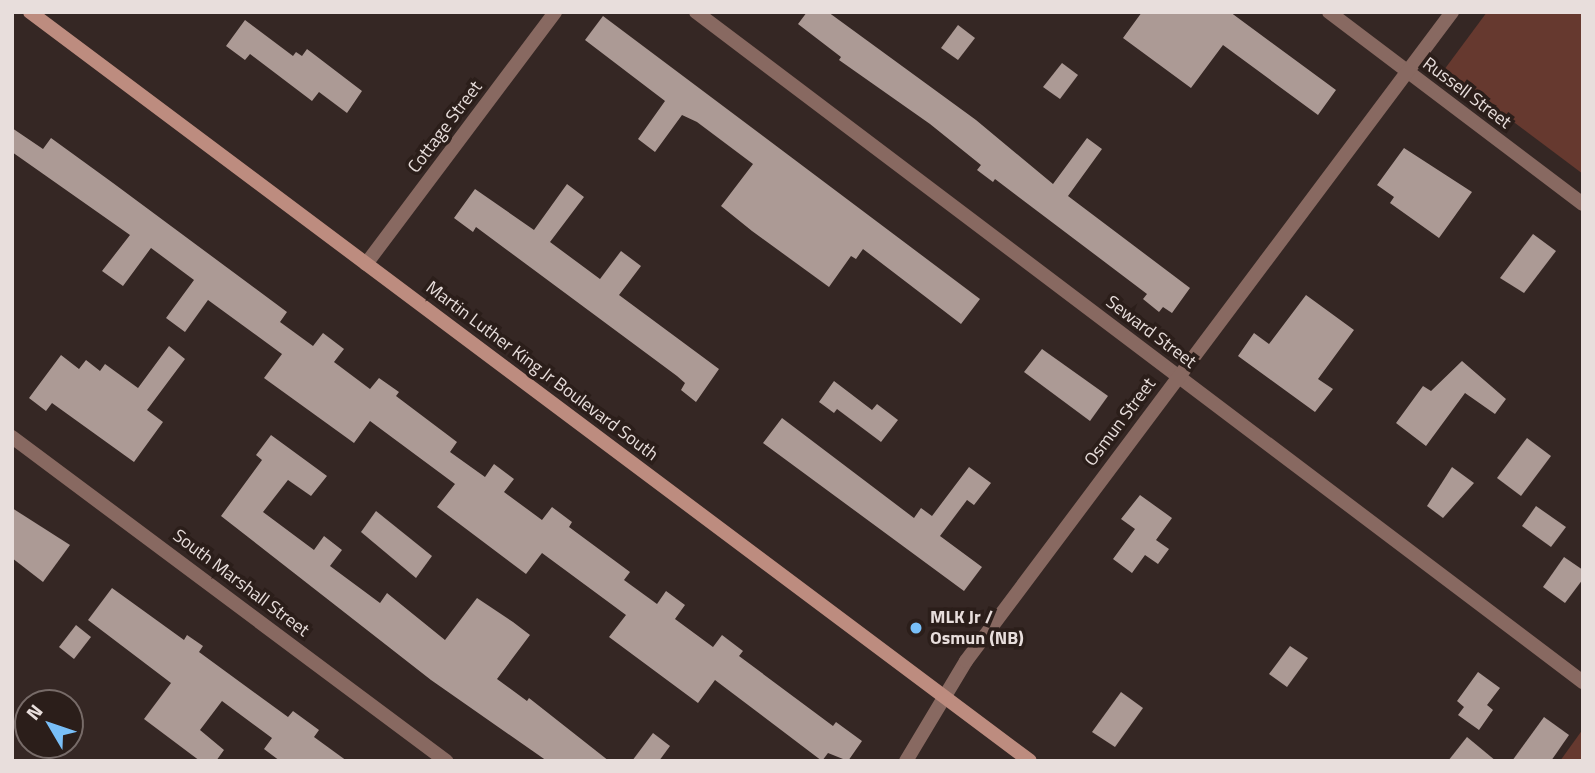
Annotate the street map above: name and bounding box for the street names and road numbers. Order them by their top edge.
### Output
street label: Russell Street [1419,53,1515,133]
street label: Cottage Street [403,77,487,177]
street label: Martin Luther King Jr Boulevard South [422,277,662,465]
street label: Seward Street [1102,291,1200,373]
street label: Osmun Street [1080,374,1160,470]
street label: South Marshall Street [169,525,313,641]

